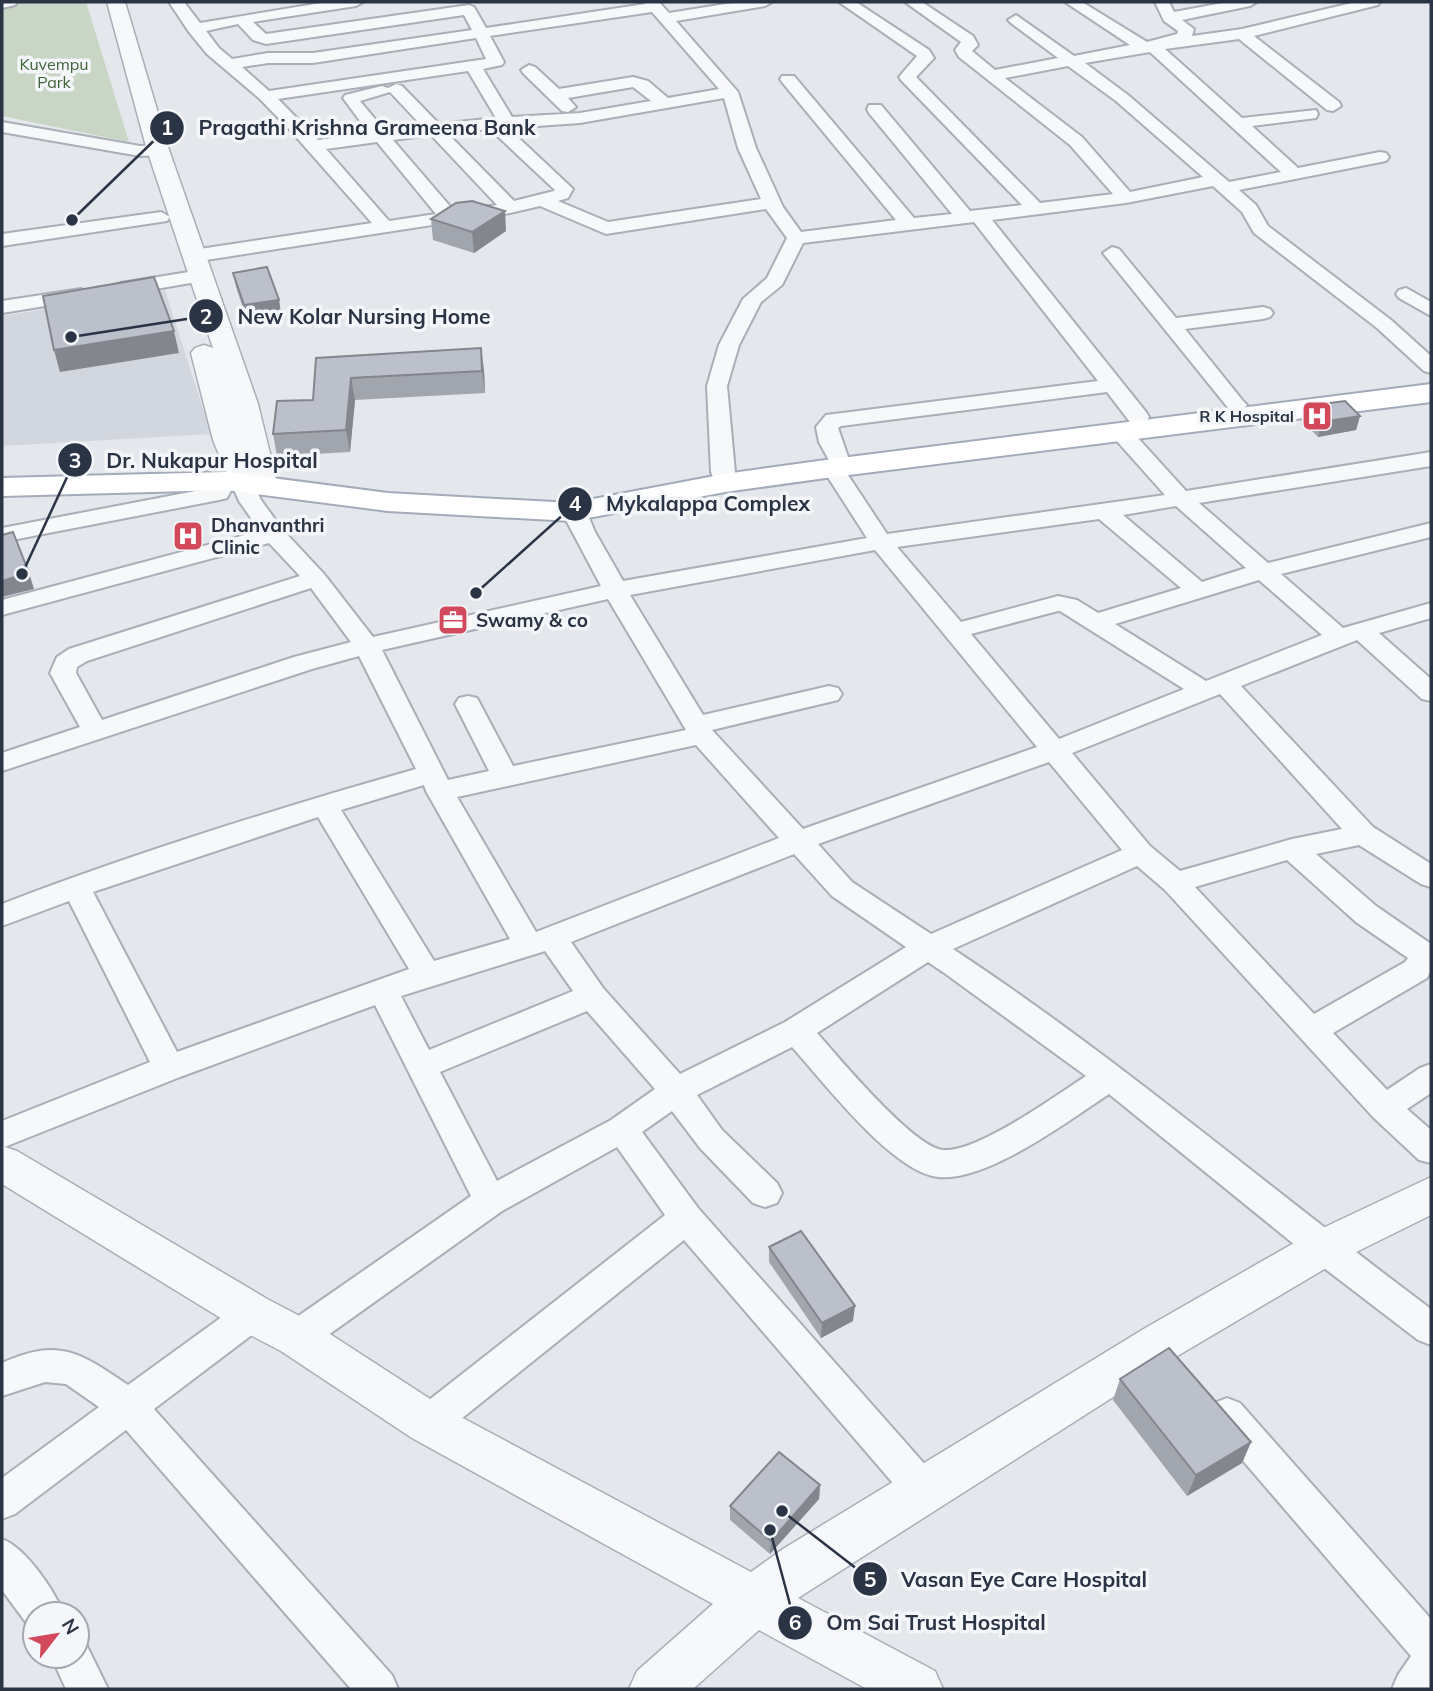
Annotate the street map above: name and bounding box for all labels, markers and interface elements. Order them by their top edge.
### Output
park label: Kuvempu Park [19,54,89,92]
callout: Pragathi Krishna Grameena Bank [149,107,549,149]
text: 1 [161,114,173,140]
text: Pragathi Krishna Grameena Bank [198,114,536,140]
callout: New Kolar Nursing Home [188,295,504,337]
text: 2 [200,303,212,329]
text: New Kolar Nursing Home [237,303,491,329]
hospital icon: R K Hospital [1300,399,1334,433]
place label: R K Hospital [1199,406,1294,426]
callout: Dr. Nukapur Hospital [57,439,332,481]
text: 3 [69,447,81,473]
text: Dr. Nukapur Hospital [106,447,318,473]
callout: Mykalappa Complex [557,483,824,525]
text: 4 [569,490,582,516]
text: Mykalappa Complex [606,490,810,516]
place label: Dhanvanthri Clinic [211,513,325,559]
hospital icon: Dhanvanthri Clinic [171,519,205,553]
office icon: Swamy & co [436,603,470,637]
place label: Swamy & co [476,608,588,632]
callout: Vasan Eye Care Hospital [852,1558,1161,1600]
text: 5 [864,1566,876,1592]
text: Vasan Eye Care Hospital [900,1566,1147,1592]
north arrow [21,1600,91,1670]
callout: Om Sai Trust Hospital [777,1602,1060,1644]
text: 6 [789,1609,801,1635]
text: Om Sai Trust Hospital [826,1609,1046,1635]
text: N [57,1614,85,1639]

